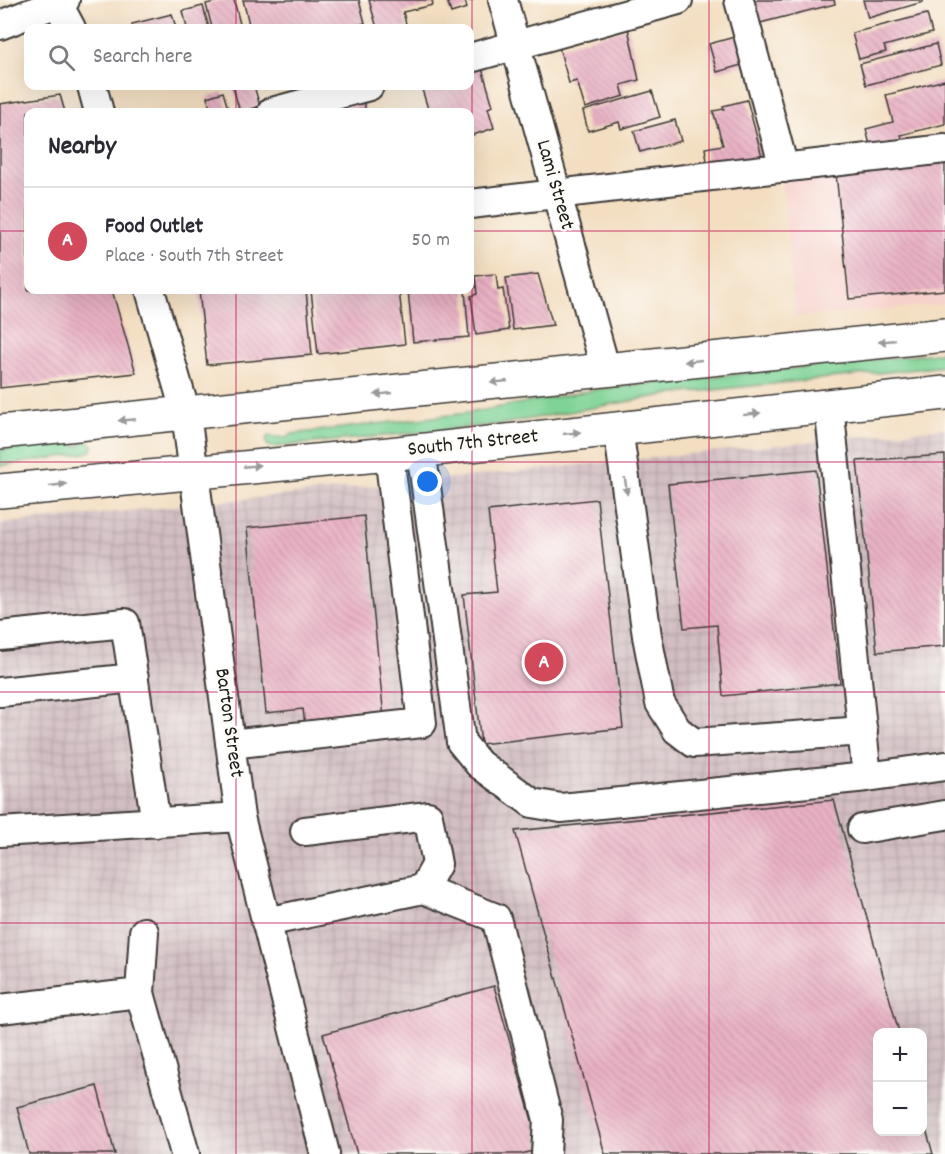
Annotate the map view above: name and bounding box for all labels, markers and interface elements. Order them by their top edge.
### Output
search box [24,24,474,90]
icon: search [45,41,78,74]
text: Search here [93,42,192,73]
text: Nearby [48,129,116,166]
street label: Lami Street [527,136,581,234]
text: Food Outlet [105,212,203,243]
text: A [62,227,73,255]
text: 50 m [412,227,450,255]
text: Place · South 7th Street [105,243,284,271]
one-way arrow [877,336,896,346]
one-way arrow [683,357,702,366]
one-way arrow [489,377,508,387]
one-way arrow [373,389,392,399]
one-way arrow [742,409,761,419]
one-way arrow [118,415,137,425]
street label: South 7th Street [406,422,540,466]
one-way arrow [562,429,581,438]
one-way arrow [243,461,262,471]
your location [413,467,442,496]
one-way arrow [621,477,630,496]
one-way arrow [49,480,68,490]
pin: A [524,640,564,684]
street label: Barton Street [205,666,251,780]
map controls [873,1028,927,1136]
button: + [873,1028,927,1082]
button: − [873,1082,927,1136]

